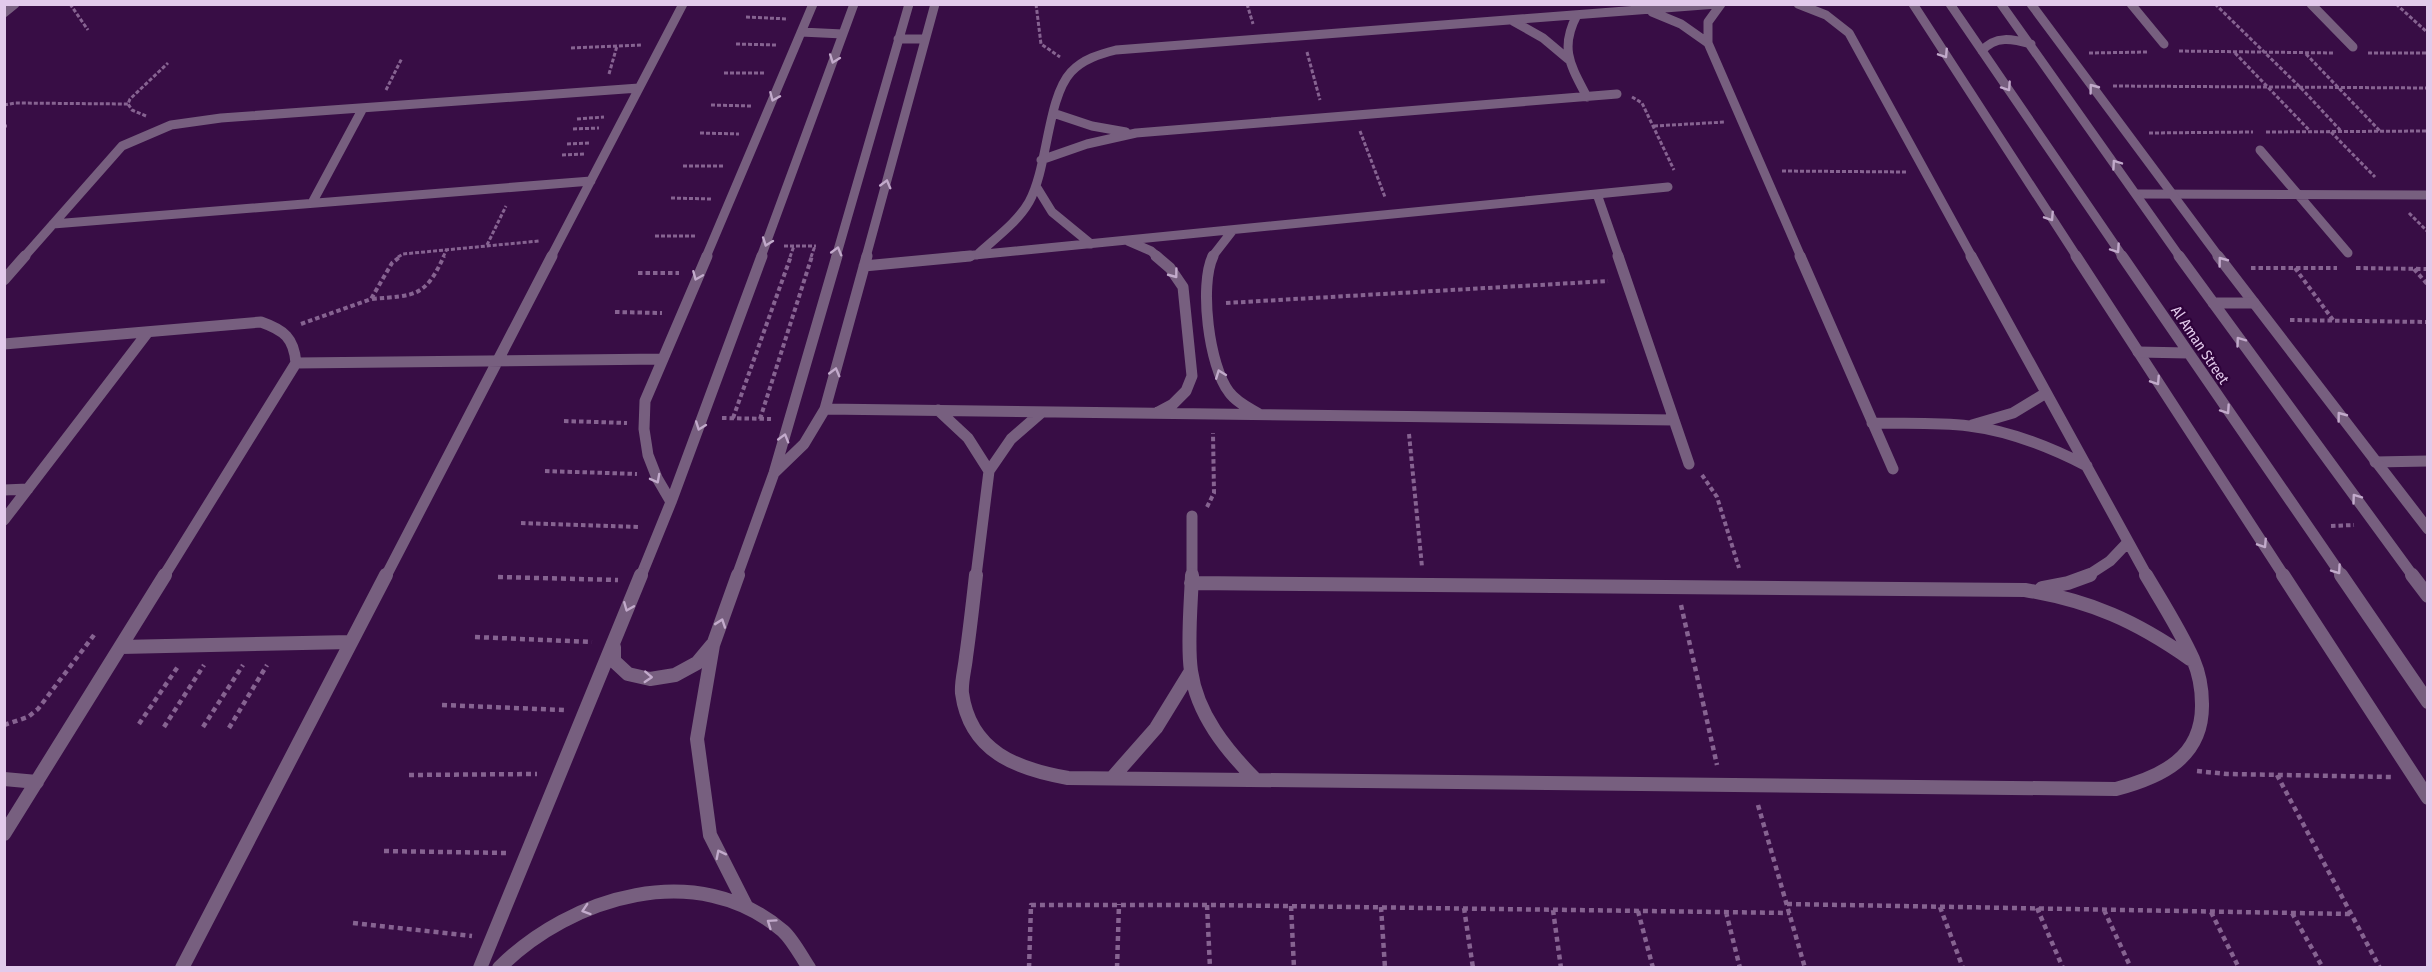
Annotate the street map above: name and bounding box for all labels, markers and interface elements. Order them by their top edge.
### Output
one-way arrow [1937,47,1948,58]
one-way arrow [829,53,841,64]
one-way arrow [2000,81,2011,92]
one-way arrow [2089,83,2100,94]
one-way arrow [769,91,781,102]
one-way arrow [2112,159,2123,170]
one-way arrow [879,179,891,190]
one-way arrow [2043,211,2055,221]
one-way arrow [761,237,774,247]
one-way arrow [2109,242,2120,253]
one-way arrow [830,246,843,256]
one-way arrow [2218,257,2229,268]
one-way arrow [1167,267,1178,278]
one-way arrow [692,270,704,281]
street label: Al Aman Street [2167,302,2233,388]
one-way arrow [2236,337,2247,348]
one-way arrow [828,367,841,377]
one-way arrow [1215,369,1227,380]
one-way arrow [2149,375,2161,385]
one-way arrow [2219,403,2230,414]
one-way arrow [2337,412,2348,423]
one-way arrow [694,420,707,430]
one-way arrow [777,433,789,444]
one-way arrow [649,473,660,484]
one-way arrow [2352,493,2363,504]
one-way arrow [2255,538,2266,549]
one-way arrow [2330,564,2341,575]
one-way arrow [623,601,635,612]
one-way arrow [713,618,726,629]
one-way arrow [644,670,653,683]
one-way arrow [716,850,727,860]
one-way arrow [581,903,592,915]
one-way arrow [767,919,778,930]

